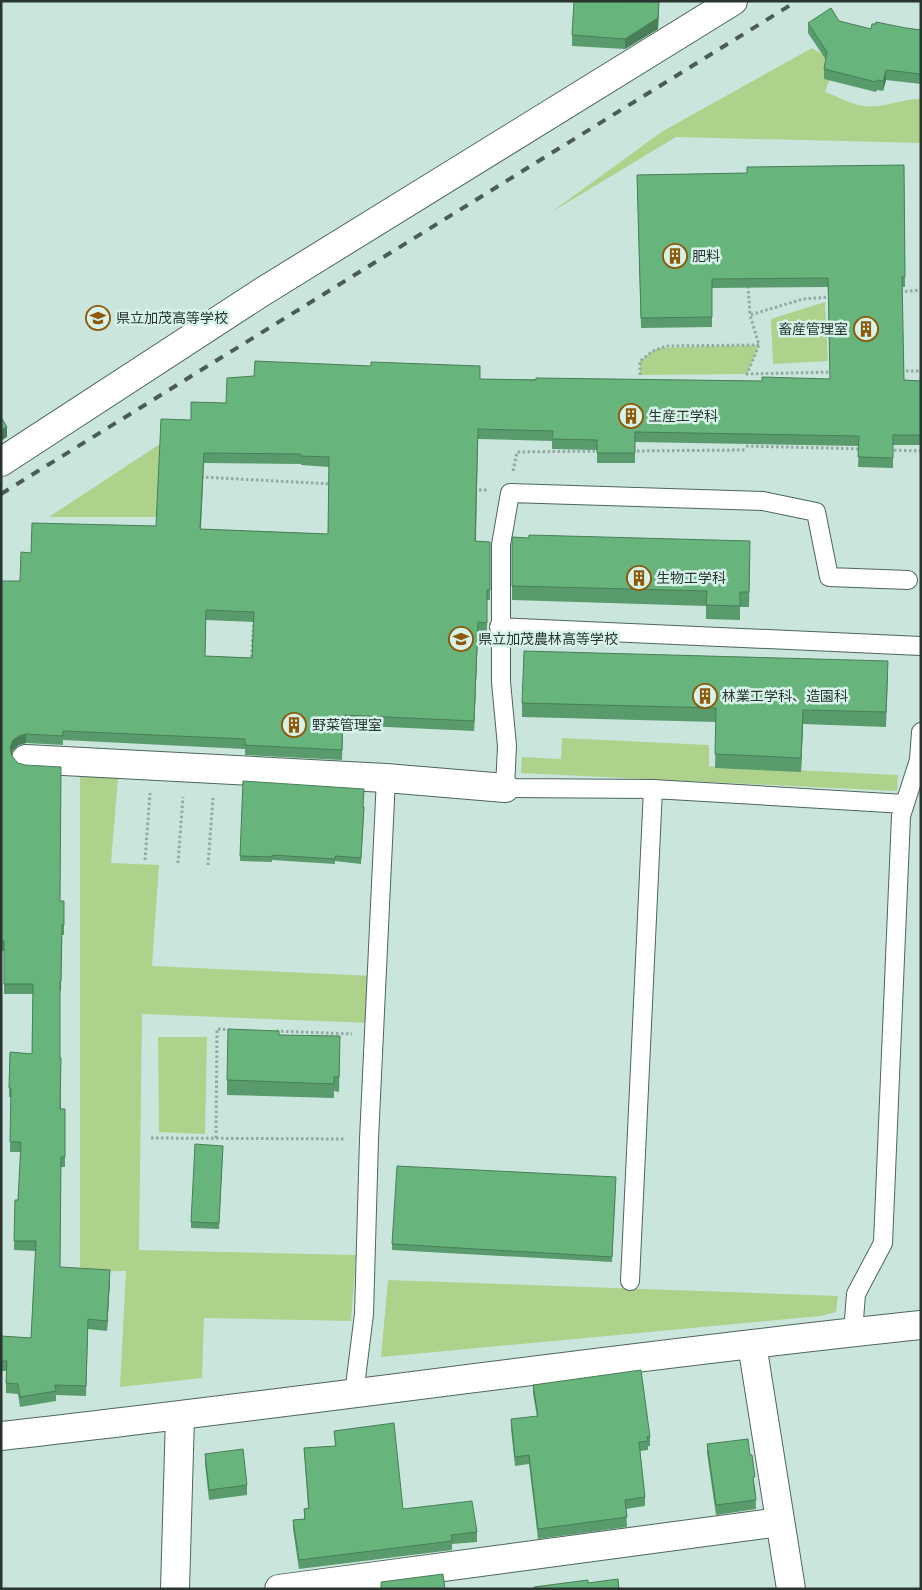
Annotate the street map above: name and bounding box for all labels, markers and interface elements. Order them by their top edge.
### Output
building icon: 肥料 [662,243,688,269]
place label: 肥料 [692,247,720,265]
school or university icon: 県立加茂高等学校 [85,305,111,331]
place label: 県立加茂高等学校 [116,309,228,327]
building icon: 畜産管理室 [853,316,879,342]
place label: 畜産管理室 [778,320,848,338]
building icon: 生産工学科 [618,403,644,429]
place label: 生産工学科 [648,407,718,425]
building icon: 生物工学科 [626,565,652,591]
place label: 生物工学科 [656,569,726,587]
school or university icon: 県立加茂農林高等学校 [448,626,474,652]
place label: 県立加茂農林高等学校 [478,630,618,648]
building icon: 林業工学科、造園科 [692,683,718,709]
place label: 林業工学科、造園科 [722,687,848,705]
building icon: 野菜管理室 [281,712,307,738]
place label: 野菜管理室 [312,716,382,734]

